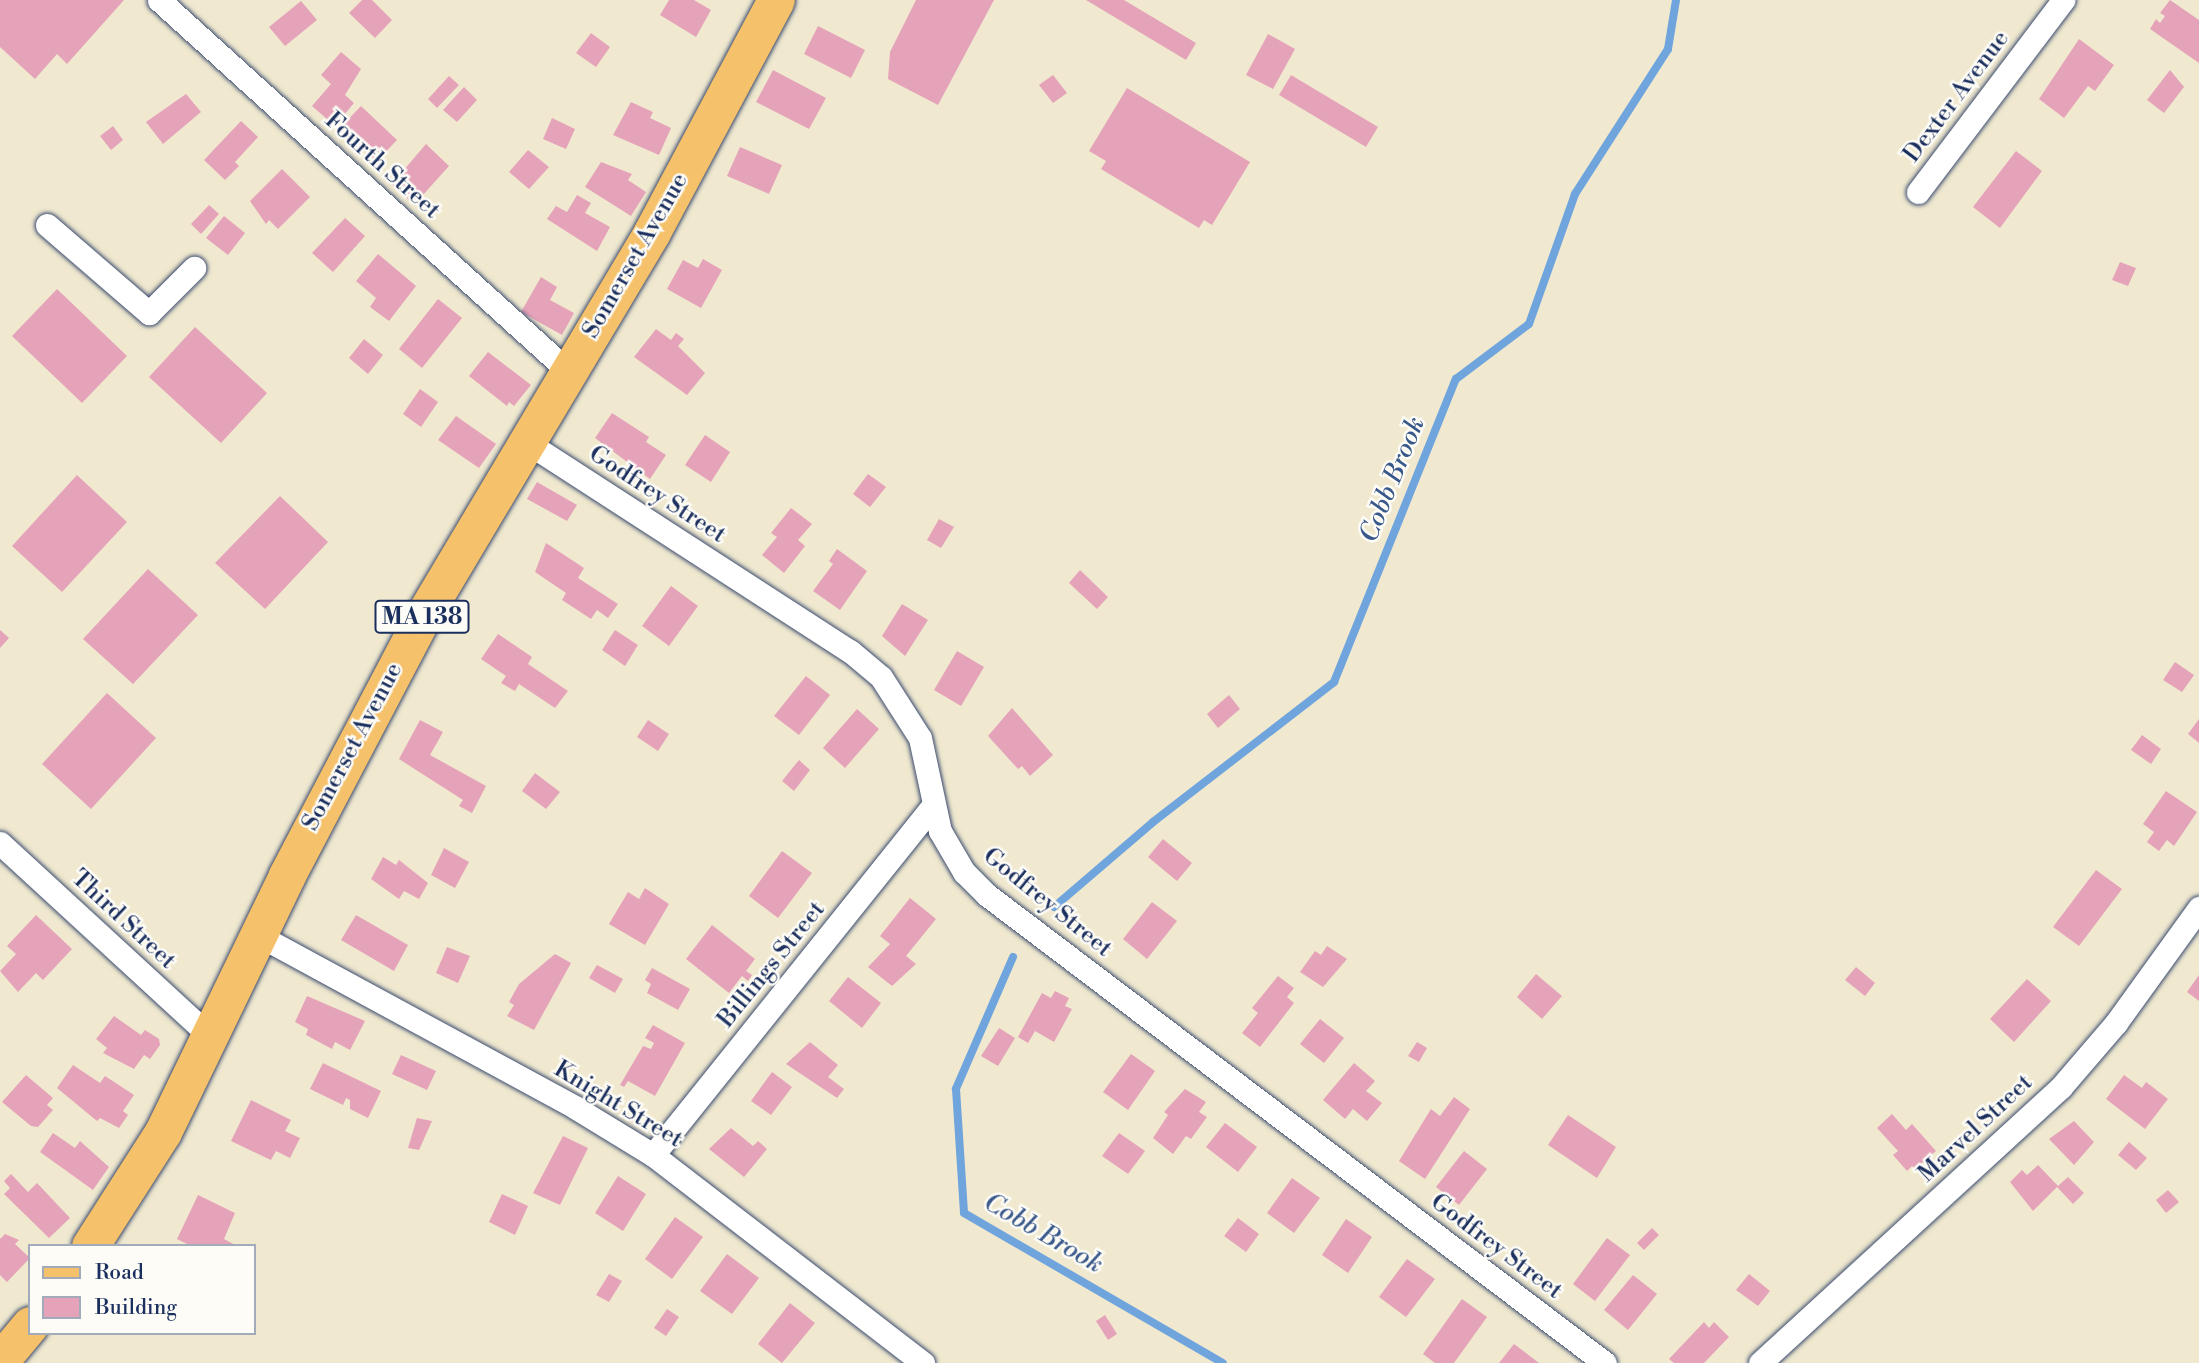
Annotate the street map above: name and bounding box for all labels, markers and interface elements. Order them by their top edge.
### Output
street label: Dexter Avenue [1898,25,2016,169]
street label: Fourth Street [318,107,446,225]
street label: Somerset Avenue [577,168,695,344]
water label: Cobb Brook [1354,413,1432,547]
street label: Godfrey Street [583,440,731,550]
road number: MA 138 [373,597,471,636]
street label: Somerset Avenue [297,658,409,836]
street label: Godfrey Street [977,842,1117,964]
street label: Third Street [65,864,181,976]
street label: Billings Street [712,896,832,1034]
street label: Knight Street [548,1055,688,1155]
street label: Marvel Street [1913,1069,2039,1189]
water label: Cobb Brook [978,1187,1108,1281]
street label: Godfrey Street [1424,1188,1568,1306]
legend [28,1244,256,1335]
text: Road [95,1260,144,1286]
text: Building [95,1295,177,1321]

